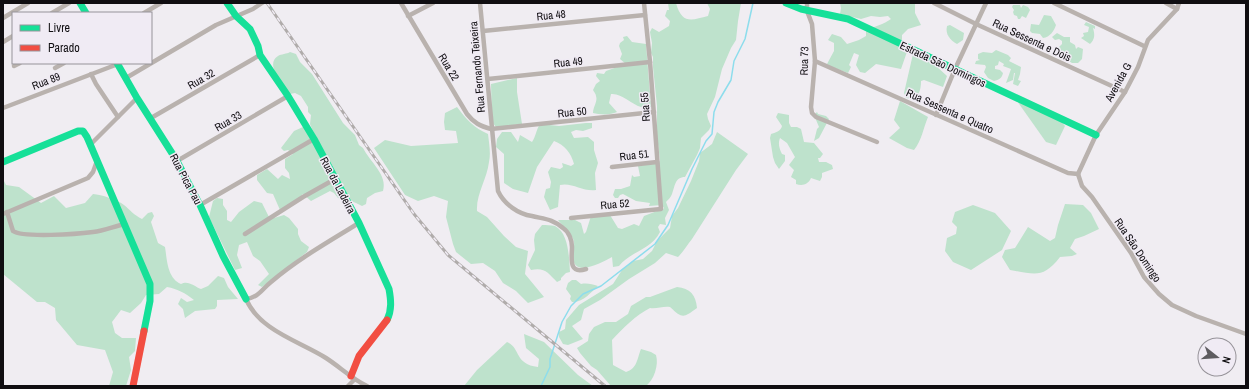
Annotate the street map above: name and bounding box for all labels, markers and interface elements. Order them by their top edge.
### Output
street label: Rua 48 [536,7,566,23]
legend [12,12,152,64]
street label: Rua Sessenta e Dois [990,16,1074,65]
text: Livre [48,20,70,36]
street label: Rua Fernando Teixeira [466,21,488,113]
street label: Estrada São Domingos [898,38,989,90]
text: Parado [48,40,80,56]
street label: Rua 73 [797,46,811,76]
street label: Rua 22 [436,51,462,83]
street label: Rua 49 [553,54,583,70]
street label: Avenida G [1101,60,1134,105]
street label: Rua 32 [185,66,217,92]
street label: Rua 89 [30,69,62,93]
street label: Rua Sessenta e Quatro [904,85,996,137]
street label: Rua 55 [637,92,653,122]
street label: Rua 50 [557,104,587,120]
street label: Rua 33 [212,108,244,134]
street label: Rua 51 [619,146,649,164]
street label: Rua Pica Pau [167,151,205,207]
street label: Rua da Ladeira [317,154,359,216]
street label: Rua 52 [600,196,630,212]
street label: Rua São Domingo [1111,215,1165,285]
north arrow [1197,337,1237,377]
text: N [1219,355,1234,365]

